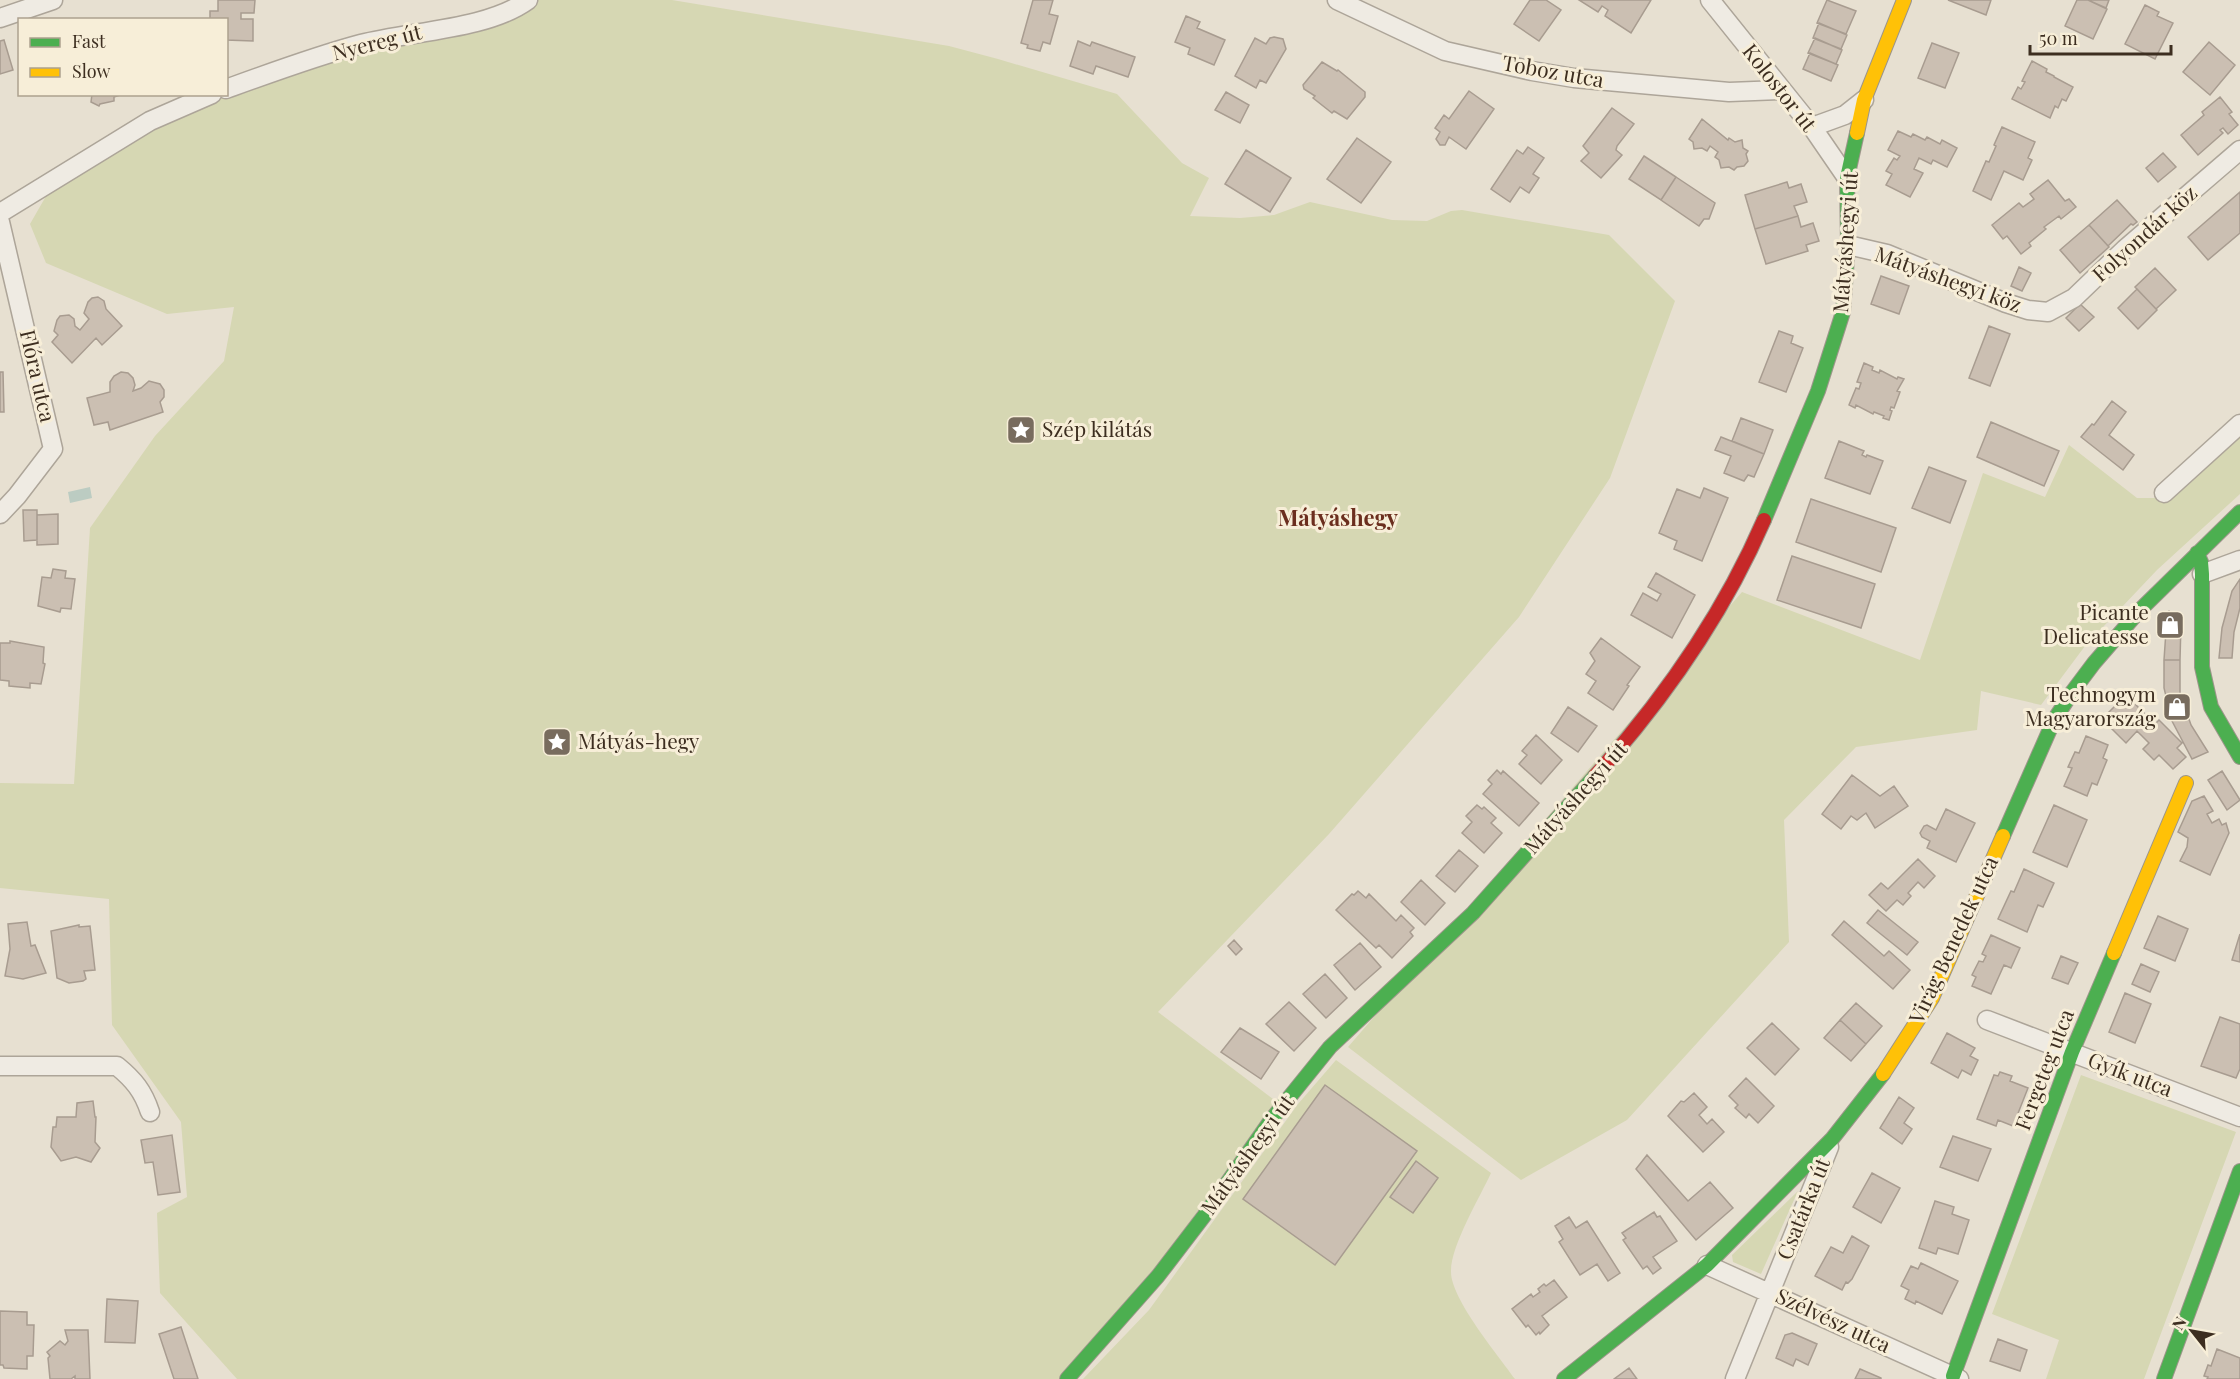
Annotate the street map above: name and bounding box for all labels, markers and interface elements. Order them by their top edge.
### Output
street label: Nyereg út [329,16,425,66]
legend [18,18,228,96]
scale bar [2030,18,2171,56]
text: 50 m [2039,26,2078,50]
text: Fast [72,29,106,53]
street label: Kolostor út [1737,37,1824,137]
street label: Toboz utca [1500,47,1607,93]
text: Slow [72,59,110,83]
street label: Mátyáshegyi út [1825,170,1863,314]
street label: Folyondár köz [2085,178,2202,287]
street label: Mátyáshegyi köz [1872,239,2026,318]
street label: Flóra utca [15,327,63,425]
place icon: Szép kilátás [1005,414,1037,446]
place label: Szép kilátás [1042,414,1152,442]
district label: Mátyáshegy [1278,502,1399,532]
place label: Picante Delicatesse [2043,597,2149,649]
shop icon: Picante Delicatesse [2154,609,2186,641]
place label: Technogym Magyarország [2025,679,2156,731]
shop icon: Technogym Magyarország [2161,691,2193,723]
place icon: Mátyás-hegy [541,726,573,758]
place label: Mátyás-hegy [578,726,700,754]
street label: Mátyáshegyi út [1517,734,1633,859]
street label: Virág Benedek utca [1901,851,2003,1028]
street label: Fergeteg utca [2007,1004,2079,1134]
street label: Gyík utca [2085,1044,2177,1102]
street label: Mátyáshegyi út [1193,1088,1300,1219]
street label: Csatárka út [1769,1153,1835,1263]
street label: Szélvész utca [1772,1280,1896,1358]
north arrow [2162,1301,2222,1361]
text: N [2167,1312,2191,1333]

